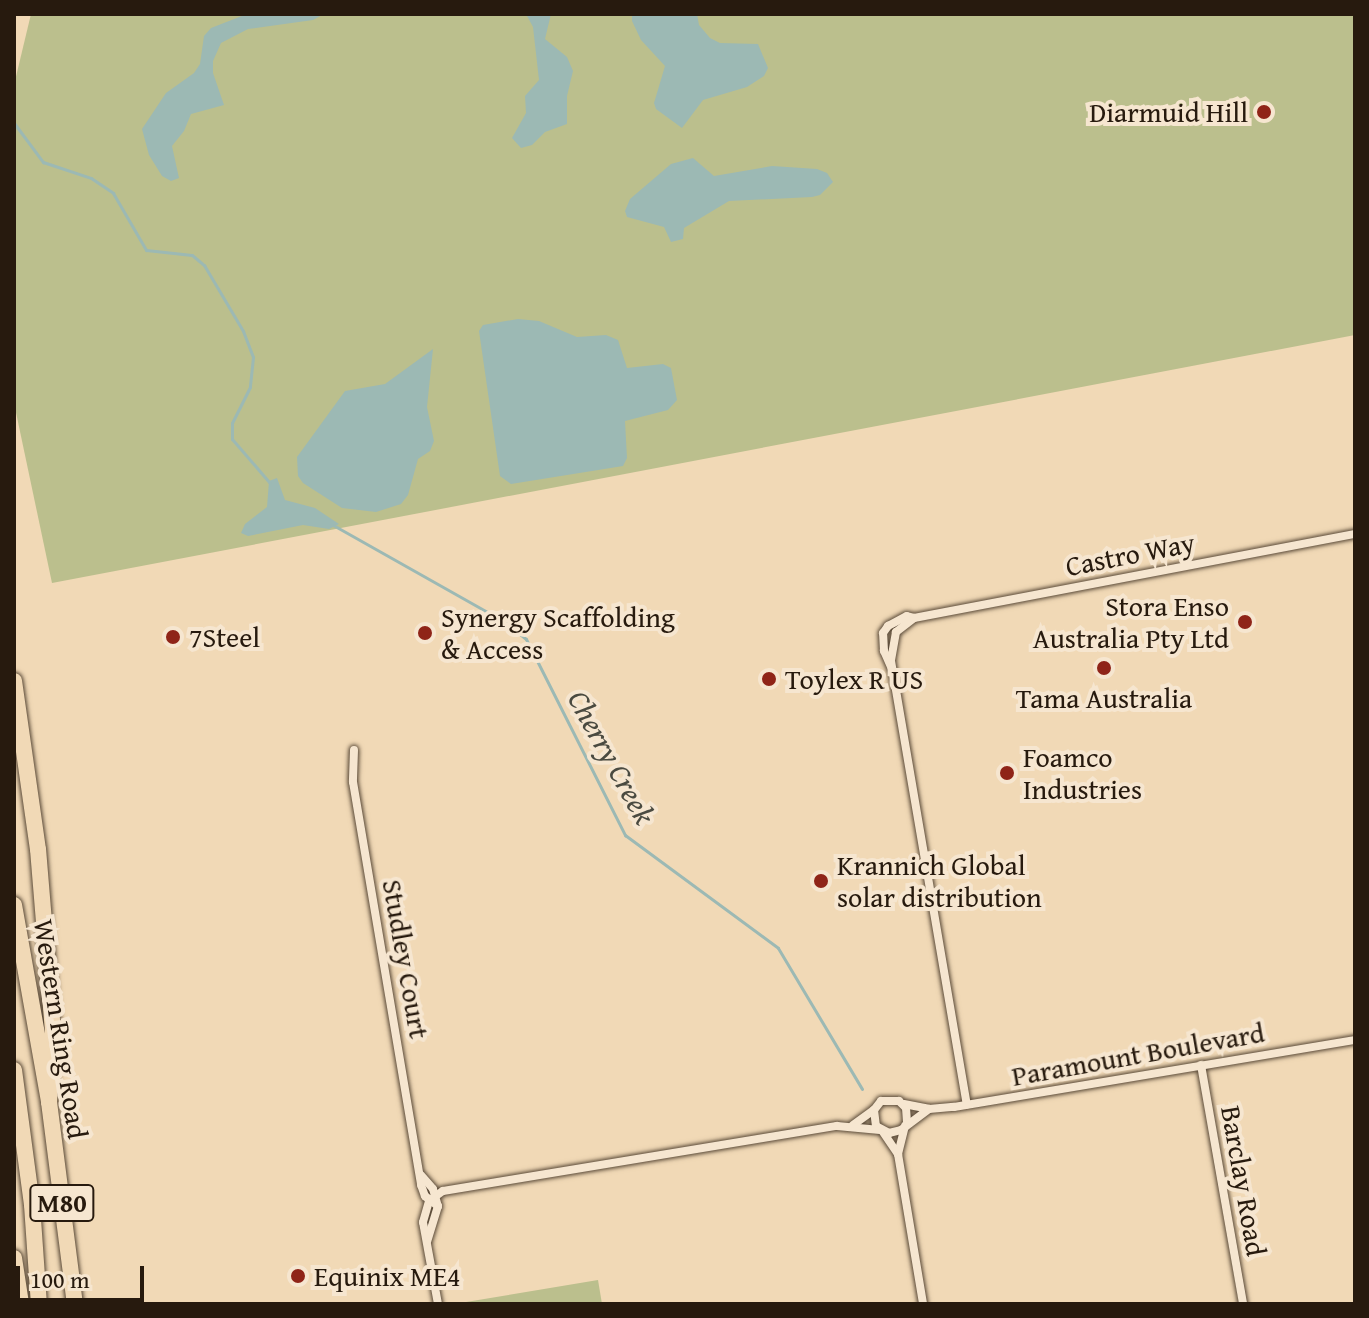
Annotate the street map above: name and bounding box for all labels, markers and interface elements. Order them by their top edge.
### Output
place label: Diarmuid Hill [1089,95,1248,129]
marker: Diarmuid Hill [1255,103,1273,121]
street label: Castro Way [1063,525,1197,583]
place label: Stora Enso Australia Pty Ltd [1033,589,1229,655]
place label: Synergy Scaffolding & Access [441,600,675,666]
marker: Stora Enso Australia Pty Ltd [1236,613,1254,631]
place label: 7Steel [189,620,260,654]
marker: Synergy Scaffolding & Access [416,624,434,642]
marker: 7Steel [164,628,182,646]
marker: Tama Australia [1095,659,1113,677]
place label: Toylex R US [785,662,923,696]
marker: Toylex R US [760,670,778,688]
place label: Tama Australia [1016,681,1192,715]
water label: Cherry Creek [561,684,663,830]
place label: Foamco Industries [1023,740,1142,806]
marker: Foamco Industries [998,764,1016,782]
place label: Krannich Global solar distribution [837,848,1042,914]
marker: Krannich Global solar distribution [812,872,830,890]
street label: Studley Court [375,877,437,1041]
street label: Western Ring Road [27,917,95,1141]
street label: Paramount Boulevard [1009,1015,1267,1093]
street label: Barclay Road [1214,1103,1274,1259]
road number: M80 [28,1181,96,1225]
scale bar [20,1250,148,1300]
place label: Equinix ME4 [314,1259,461,1293]
text: 100 m [30,1262,90,1297]
marker: Equinix ME4 [289,1267,307,1285]

